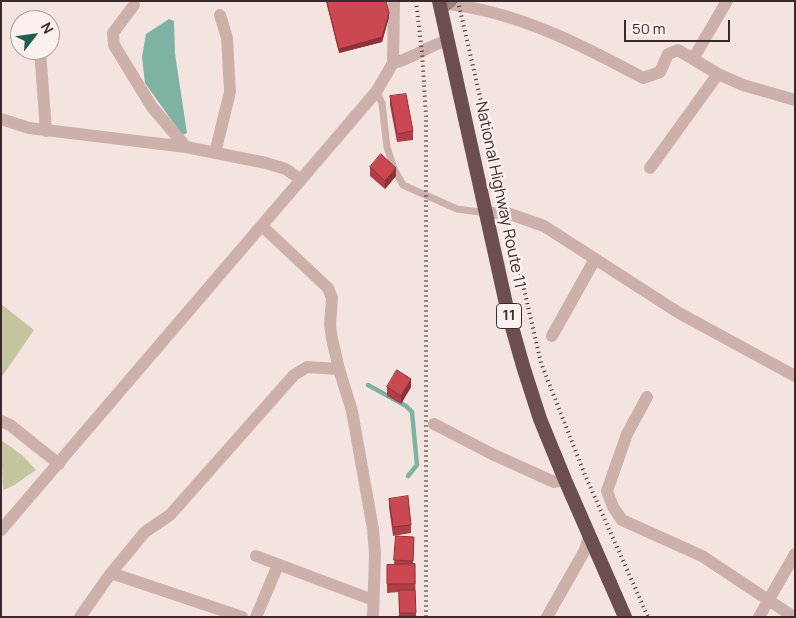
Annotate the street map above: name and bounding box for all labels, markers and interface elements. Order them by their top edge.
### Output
north arrow [10,10,60,60]
scale bar [626,10,732,42]
text: 50 m [632,18,666,39]
text: N [37,19,58,37]
street label: National Highway Route 11 [471,100,529,290]
road number: 11 [496,304,522,328]

